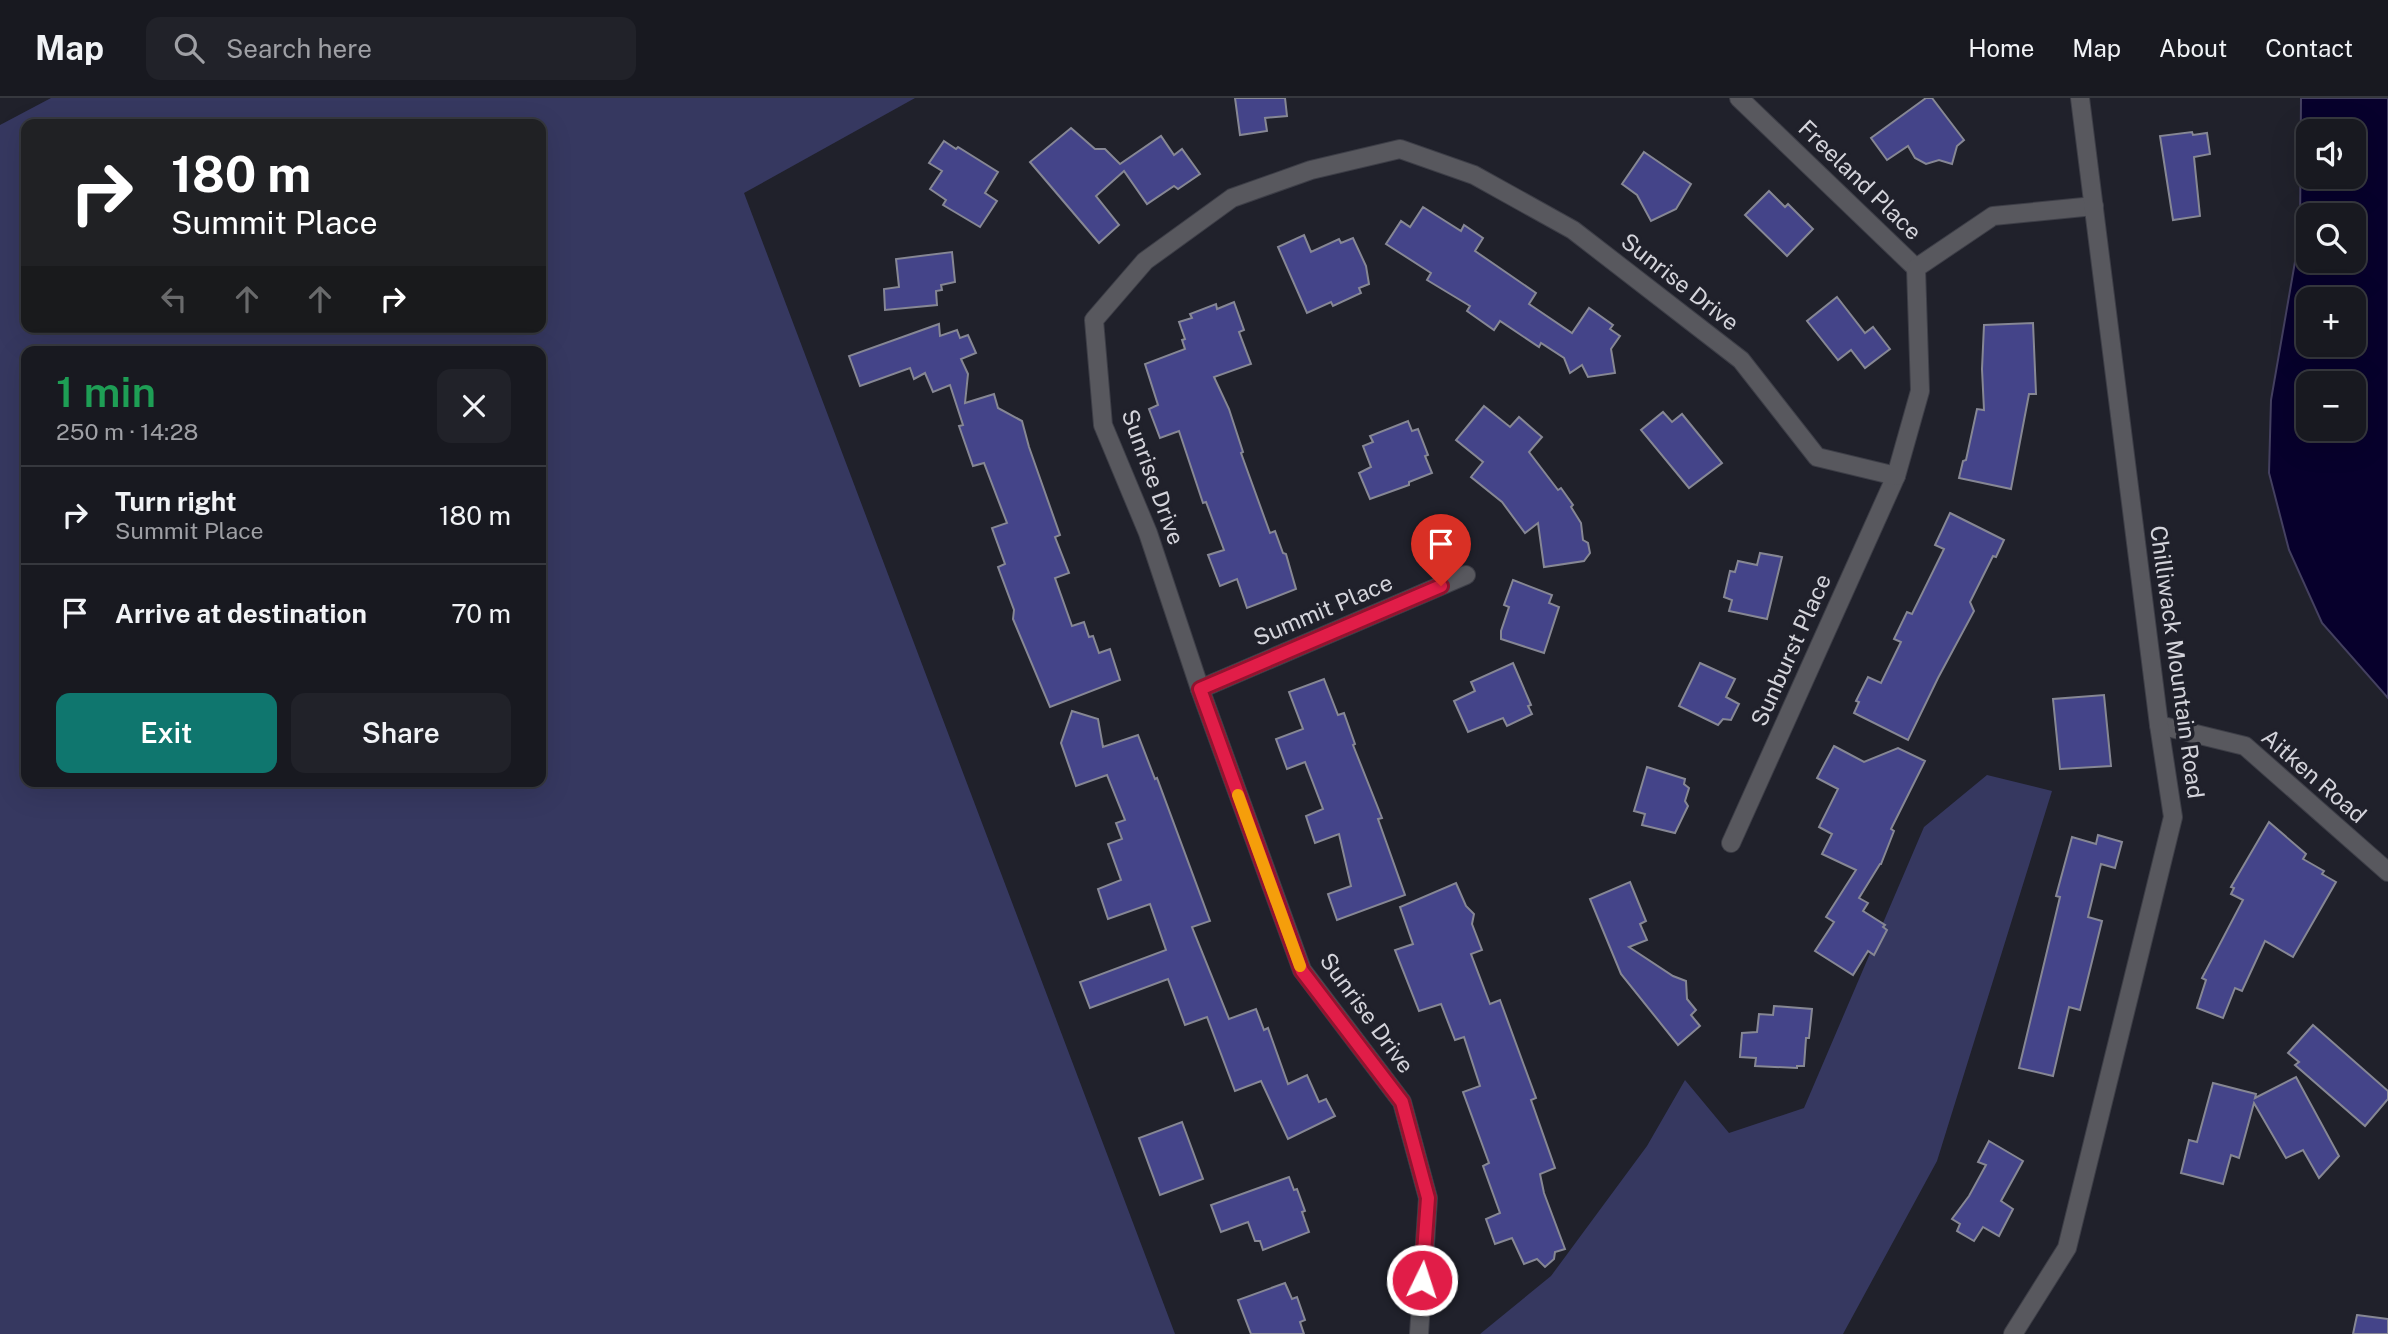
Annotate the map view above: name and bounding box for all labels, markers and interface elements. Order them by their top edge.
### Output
search box [146,17,636,80]
text: Map [35,29,104,67]
icon: search [170,29,208,67]
text: Search here [226,33,372,64]
text: Home [1968,34,2034,62]
text: Map [2072,34,2121,62]
text: About [2159,34,2227,62]
text: Contact [2265,34,2353,62]
street label: Freeland Place [1793,114,1927,245]
map controls [2296,119,2366,441]
button: sound [2296,119,2366,189]
text: 180 m [171,145,311,203]
icon: right [56,147,147,238]
button: search [2296,203,2366,273]
text: Summit Place [171,204,378,241]
street label: Sunrise Drive [1616,227,1745,336]
icon: left [155,280,193,318]
icon: ahead [228,280,266,318]
icon: ahead [301,280,339,318]
icon: right [374,280,412,318]
button: + [2296,287,2366,357]
text: 1 min [56,367,156,416]
button: close [437,369,511,443]
button: − [2296,371,2366,441]
street label: Sunrise Drive [1116,405,1190,548]
text: 250 m · 14:28 [56,418,198,445]
text: Turn right [115,486,237,517]
icon: right [56,496,94,534]
text: 180 m [439,500,511,531]
pin [1411,514,1471,586]
text: Summit Place [115,517,264,544]
street label: Chilliwack Mountain Road [2145,524,2210,800]
icon: arrive [1422,525,1460,563]
street label: Summit Place [1249,568,1396,651]
street label: Sunburst Place [1745,569,1836,730]
icon: arrive [56,594,94,632]
text: Arrive at destination [115,598,367,629]
text: 70 m [451,598,511,629]
button: Exit [56,693,277,773]
button: Share [291,693,511,773]
street label: Aitken Road [2257,723,2372,828]
street label: Sunrise Drive [1315,947,1420,1078]
position arrow [1385,1243,1459,1317]

